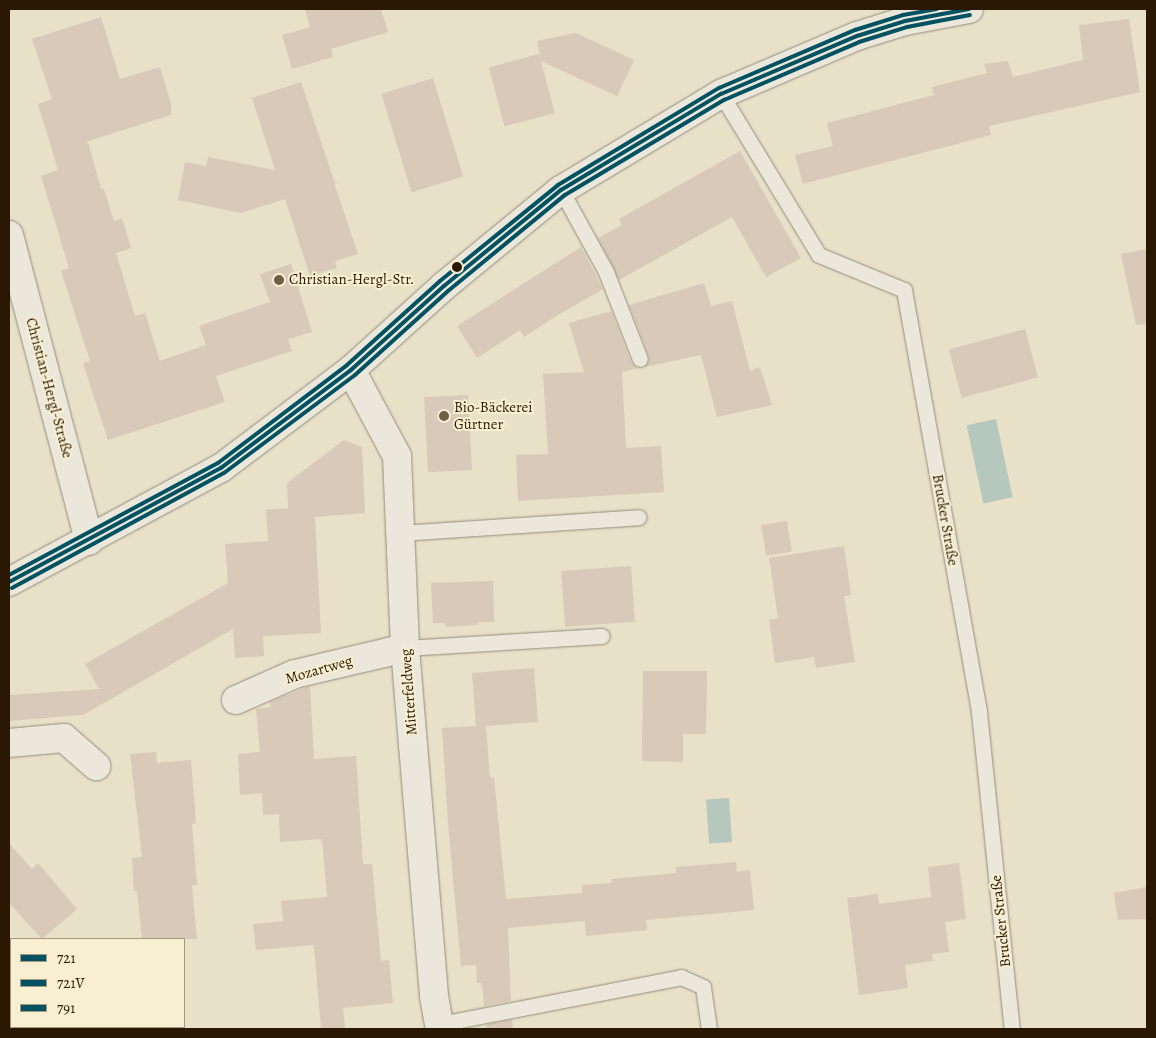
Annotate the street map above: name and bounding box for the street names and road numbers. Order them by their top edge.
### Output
street label: Christian-Hergl-Straße [22,316,76,460]
street label: Brucker Straße [928,473,962,567]
street label: Mitterfeldweg [397,648,421,736]
street label: Mozartweg [283,652,355,688]
street label: Brucker Straße [987,874,1015,968]

